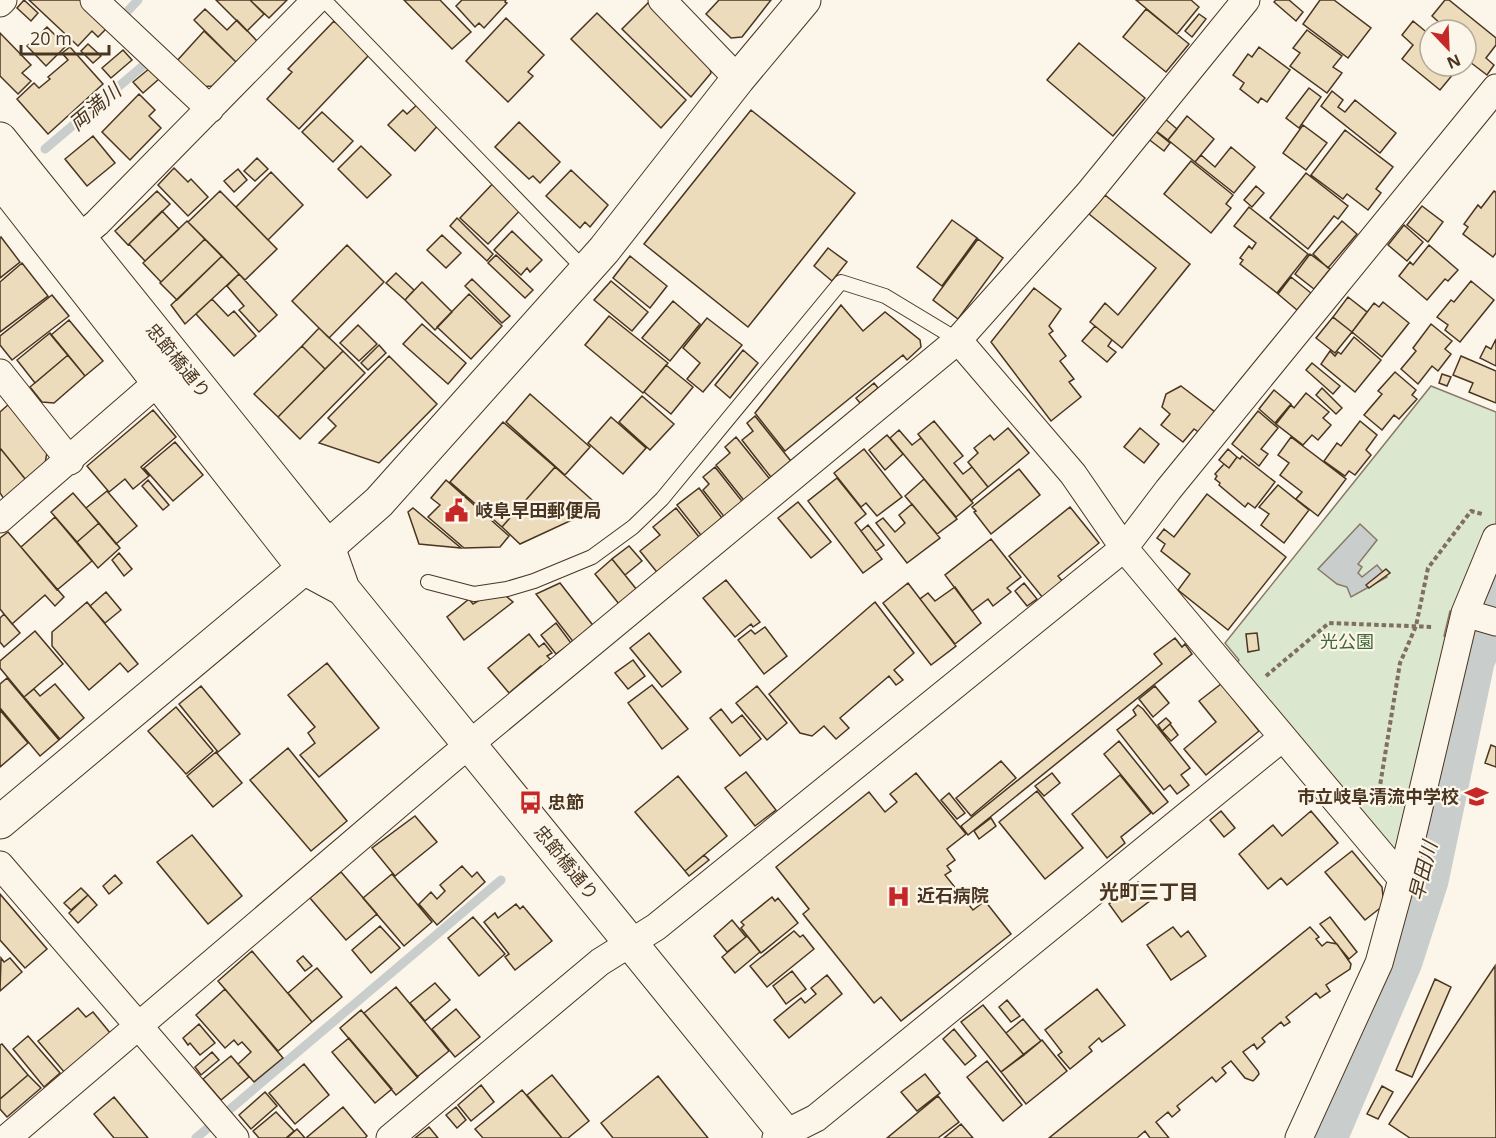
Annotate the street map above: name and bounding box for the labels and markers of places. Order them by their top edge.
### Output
public building icon: 岐阜早田郵便局 [444,498,470,524]
place label: 岐阜早田郵便局 [475,498,601,522]
place label: 市立岐阜清流中学校 [1297,784,1459,808]
school or university icon: 市立岐阜清流中学校 [1464,784,1490,810]
bus stop icon: 忠節 [517,790,543,816]
place label: 忠節 [548,790,584,814]
hospital icon: 近石病院 [886,883,912,909]
place label: 近石病院 [917,883,989,907]

